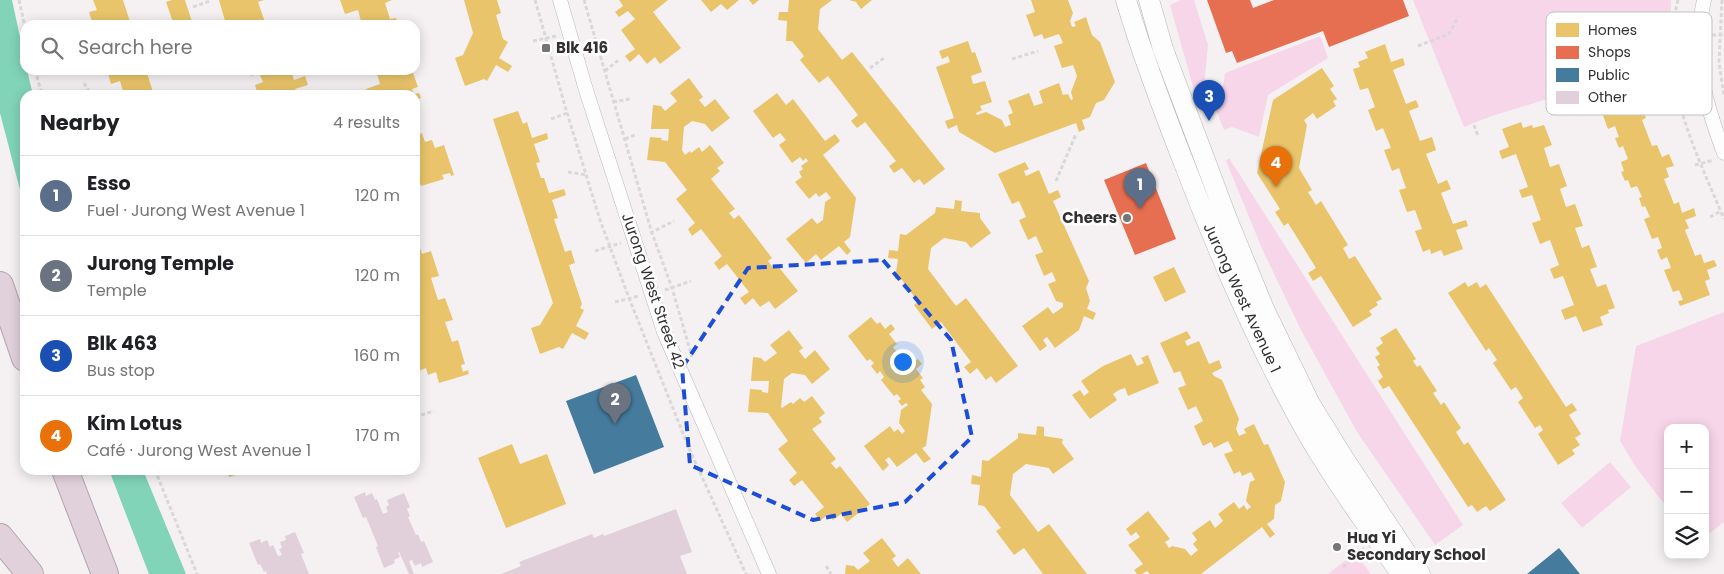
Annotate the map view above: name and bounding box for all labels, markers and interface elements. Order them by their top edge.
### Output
legend [1546,12,1712,115]
search box [20,20,420,75]
text: Homes [1588,20,1637,40]
icon: search [38,34,66,62]
text: Search here [78,34,192,61]
place label: Blk 416 [556,37,608,58]
marker: Blk 416 [540,42,552,54]
text: Shops [1588,42,1631,62]
text: Public [1588,65,1630,85]
pin: 3 [1193,80,1225,121]
text: Other [1588,87,1627,107]
text: Nearby [40,108,120,137]
text: 4 results [333,111,400,134]
pin: 4 [1260,146,1292,187]
pin: 1 [1124,168,1156,209]
text: Esso [87,170,131,197]
text: 1 [53,184,59,207]
text: 120 m [355,184,400,207]
text: Fuel · Jurong West Avenue 1 [87,199,305,222]
place label: Cheers [1062,207,1117,228]
street label: Jurong West Street 42 [617,210,690,372]
marker: Cheers [1121,212,1133,224]
street label: Jurong West Avenue 1 [1199,220,1286,376]
text: Jurong Temple [87,250,234,277]
text: 2 [51,264,61,287]
text: 120 m [355,264,400,287]
text: Temple [87,279,147,302]
text: Blk 463 [87,330,157,357]
text: 3 [51,344,61,367]
text: 160 m [354,344,400,367]
your location [890,349,916,375]
text: Bus stop [87,359,155,382]
pin: 2 [599,383,631,424]
text: Kim Lotus [87,410,182,437]
text: 4 [51,424,61,447]
text: 170 m [355,424,400,447]
map controls [1664,424,1709,559]
button: + [1664,424,1709,469]
text: Café · Jurong West Avenue 1 [87,439,311,462]
button: − [1664,469,1709,514]
button: layers [1664,514,1709,559]
place label: Hua Yi Secondary School [1347,527,1486,565]
marker: Hua Yi Secondary School [1331,541,1343,553]

